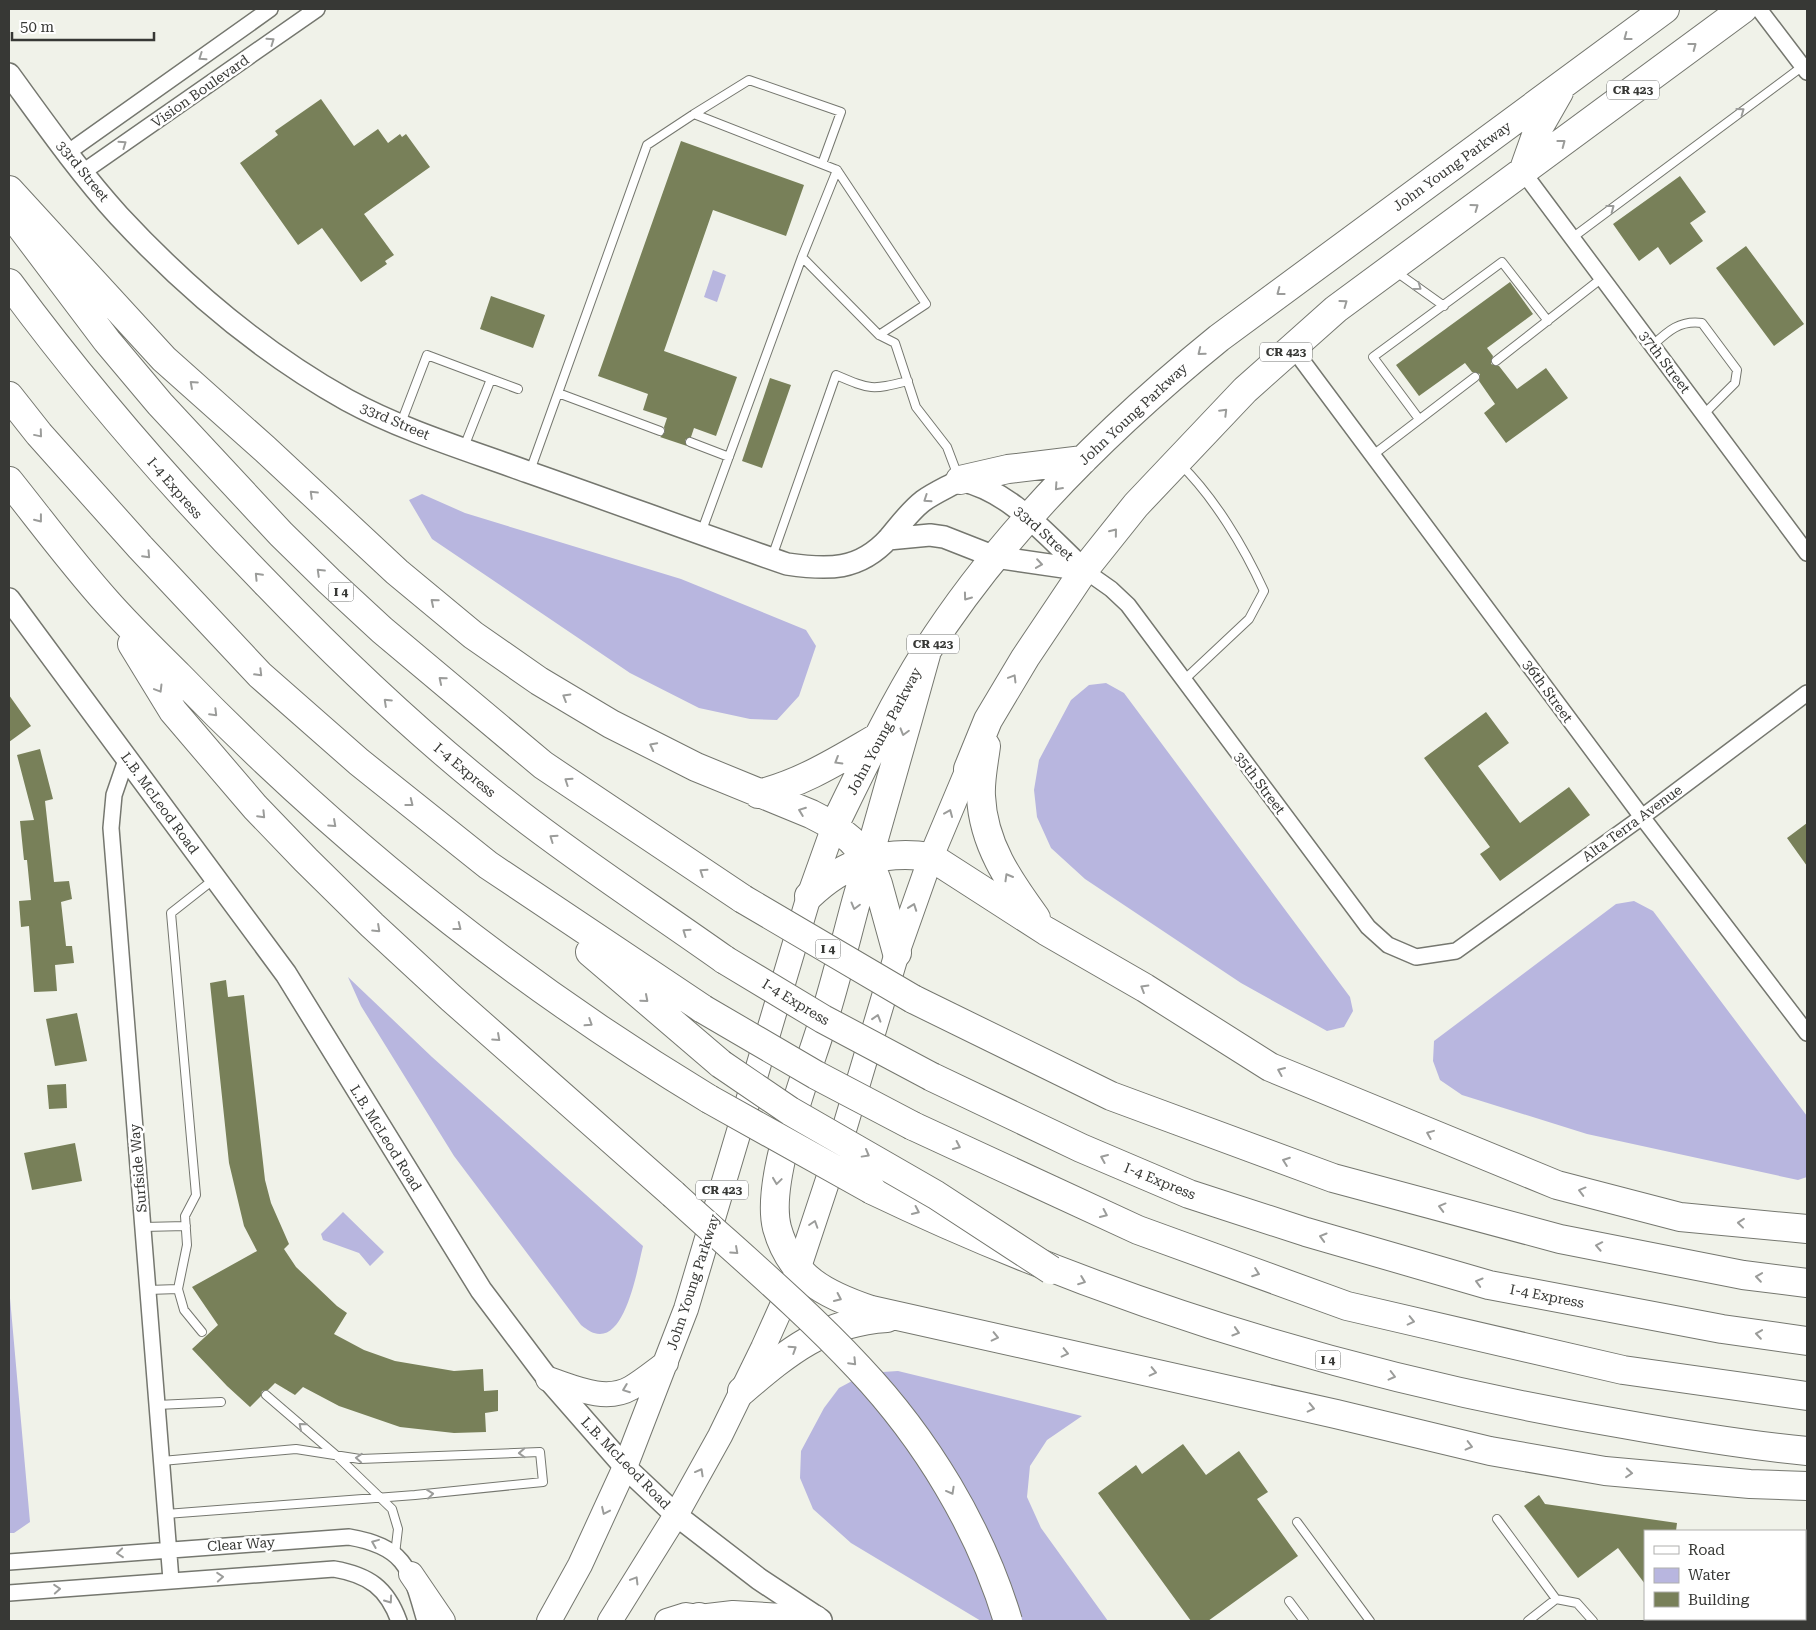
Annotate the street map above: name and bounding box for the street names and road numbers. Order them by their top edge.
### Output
street label: Vision Boulevard [148,51,252,131]
road number: CR 423 [1607,80,1659,100]
street label: John Young Parkway [1390,117,1515,214]
street label: 33rd Street [54,137,112,205]
street label: 37th Street [1636,328,1694,396]
road number: CR 423 [1260,342,1312,362]
street label: John Young Parkway [1076,359,1191,468]
street label: 33rd Street [358,399,432,443]
street label: I-4 Express [144,454,206,522]
street label: 33rd Street [1011,502,1077,564]
road number: I 4 [328,582,354,602]
road number: CR 423 [907,634,959,654]
street label: 36th Street [1520,657,1576,725]
street label: John Young Parkway [844,664,925,797]
street label: I-4 Express [431,740,499,801]
street label: L.B. McLeod Road [118,749,202,857]
street label: 35th Street [1231,749,1289,817]
street label: Alta Terra Avenue [1579,781,1685,865]
road number: I 4 [816,940,840,959]
street label: I-4 Express [760,976,833,1028]
street label: L.B. McLeod Road [347,1082,425,1194]
street label: Surfside Way [126,1122,150,1213]
street label: I-4 Express [1122,1159,1198,1203]
road number: CR 423 [696,1180,748,1200]
street label: John Young Parkway [663,1211,723,1352]
street label: I-4 Express [1508,1281,1586,1311]
road number: I 4 [1316,1350,1340,1370]
street label: L.B. McLeod Road [578,1414,674,1512]
street label: Clear Way [207,1534,276,1554]

